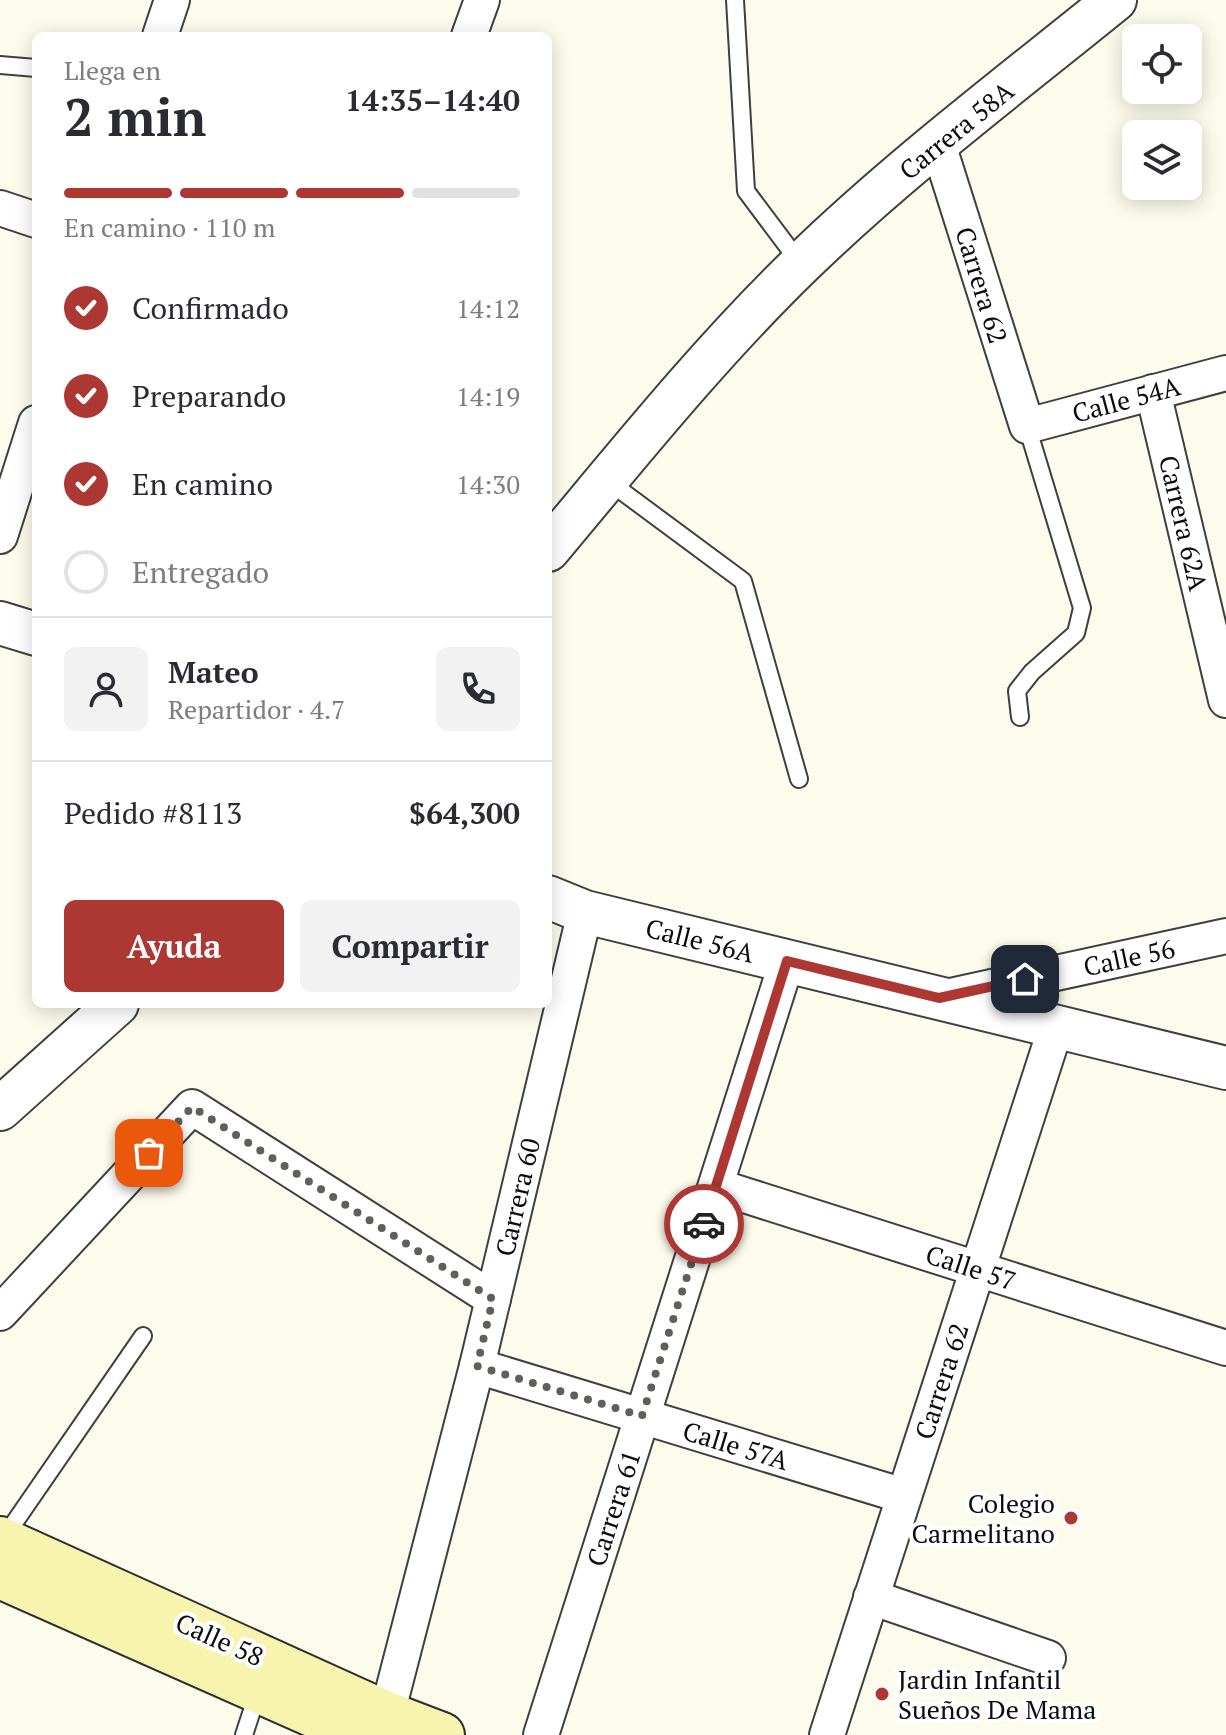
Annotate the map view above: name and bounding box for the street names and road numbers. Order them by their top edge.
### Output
street label: Carrera 58A [892,73,1020,187]
street label: Carrera 62 [948,223,1016,347]
street label: Calle 54A [1068,368,1184,430]
street label: Carrera 62A [1152,452,1216,594]
street label: Calle 56A [642,910,758,970]
street label: Calle 56 [1080,931,1178,983]
street label: Carrera 60 [487,1135,547,1259]
street label: Calle 57 [922,1237,1020,1297]
street label: Carrera 62 [906,1319,976,1443]
street label: Calle 57A [679,1413,793,1477]
street label: Carrera 61 [578,1446,648,1570]
street label: Calle 58 [171,1605,269,1673]

